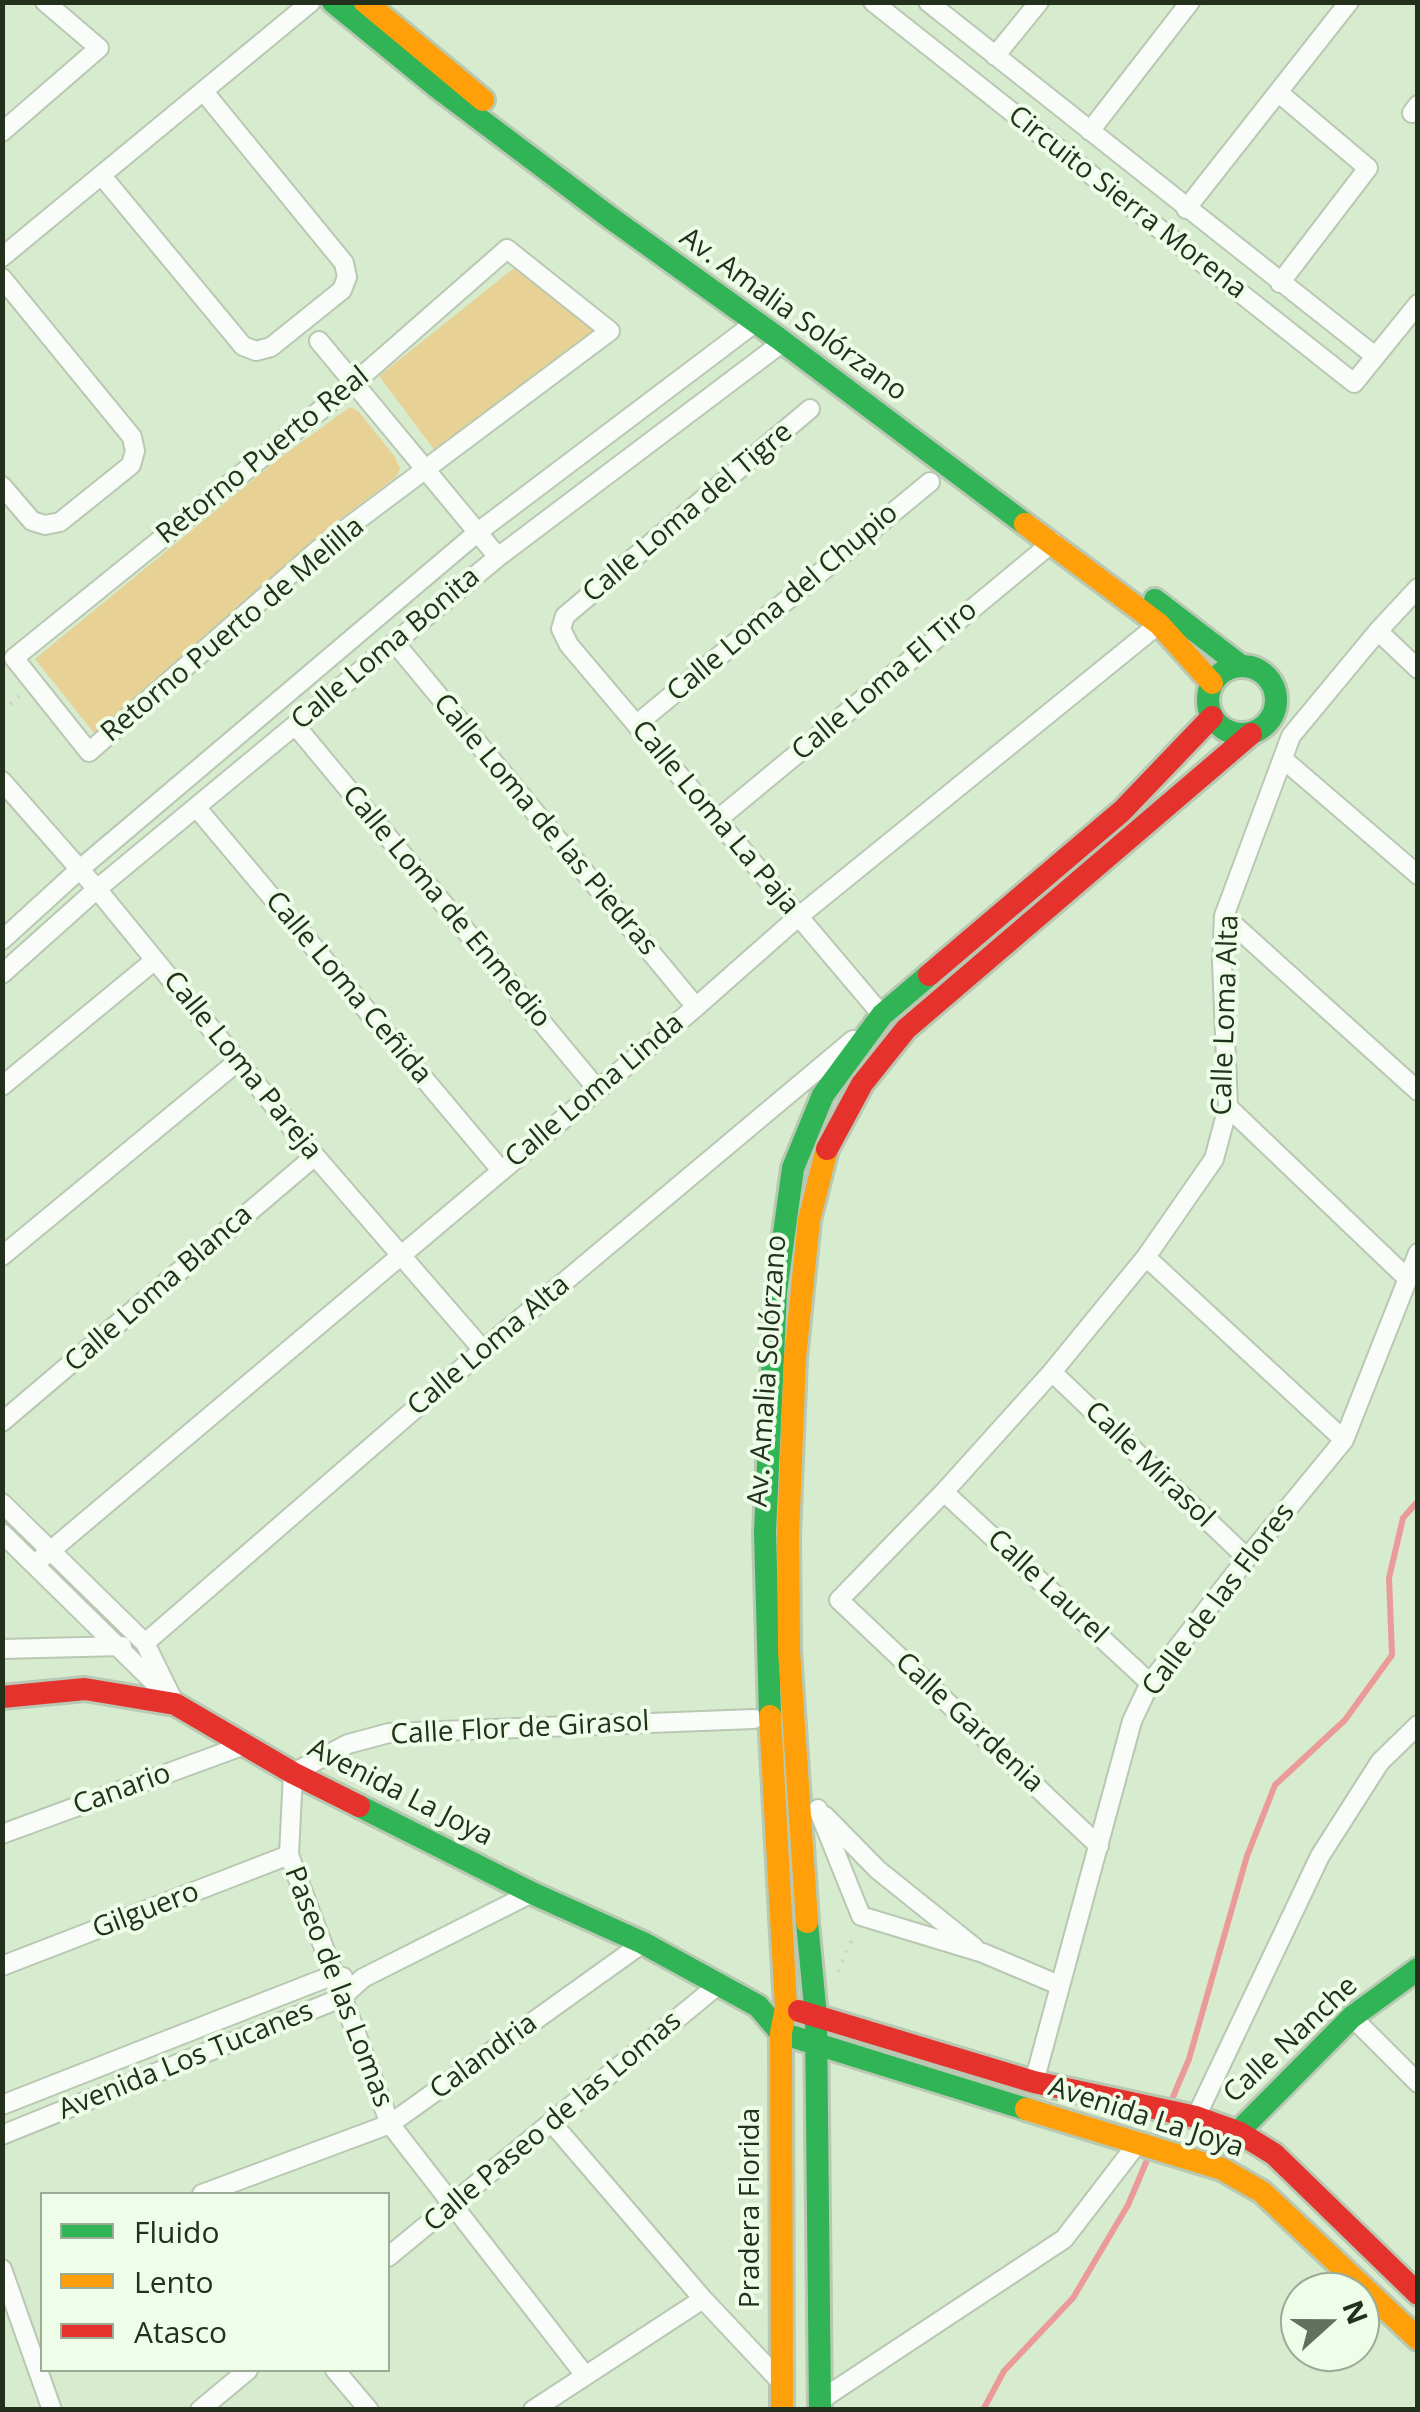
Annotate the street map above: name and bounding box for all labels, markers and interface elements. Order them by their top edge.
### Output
street label: Circuito Sierra Morena [1001,99,1253,307]
street label: Av. Amalia Solórzano [673,221,913,409]
street label: Retorno Puerto Real [150,360,376,552]
street label: Calle Loma del Tigre [577,416,799,610]
street label: Calle Loma del Chupio [661,497,905,709]
street label: Retorno Puerto de Melilla [95,510,371,750]
street label: Calle Loma Bonita [285,561,487,737]
street label: Calle Loma El Tiro [786,594,984,768]
street label: Calle Loma de las Piedras [426,687,664,963]
street label: Calle Loma La Paja [624,714,806,922]
street label: Calle Loma de Enmedio [335,779,557,1035]
street label: Calle Loma Ceñida [258,885,438,1091]
street label: Calle Loma Alta [1206,914,1246,1116]
street label: Calle Loma Pareja [156,965,328,1167]
street label: Calle Loma Linda [499,1007,691,1175]
street label: Calle Loma Blanca [58,1198,260,1380]
street label: Av. Amalia Solórzano [742,1234,794,1508]
street label: Calle Loma Alta [401,1269,577,1423]
street label: Calle Mirasol [1077,1395,1221,1535]
street label: Calle de las Flores [1136,1497,1302,1703]
street label: Calle Laurel [980,1523,1114,1651]
street label: Calle Gardenia [888,1646,1050,1800]
street label: Calle Flor de Girasol [390,1705,650,1753]
street label: Avenida La Joya [302,1732,498,1854]
street label: Canario [69,1757,175,1823]
street label: Paseo de las Lomas [277,1862,399,2112]
street label: Gilguero [88,1875,204,1947]
street label: Calle Nanche [1217,1970,1365,2110]
street label: Avenida Los Tucanes [54,1995,318,2127]
street label: Calle Paseo de las Lomas [418,2004,688,2240]
street label: Calandria [424,2007,544,2107]
street label: Avenida La Joya [1044,2071,1248,2165]
street label: Pradera Florida [734,2108,768,2308]
legend [40,2192,390,2372]
text: Fluido [134,2211,219,2252]
text: Lento [134,2261,214,2302]
north arrow [1280,2272,1380,2372]
text: N [1334,2295,1378,2329]
text: Atasco [134,2311,227,2352]

